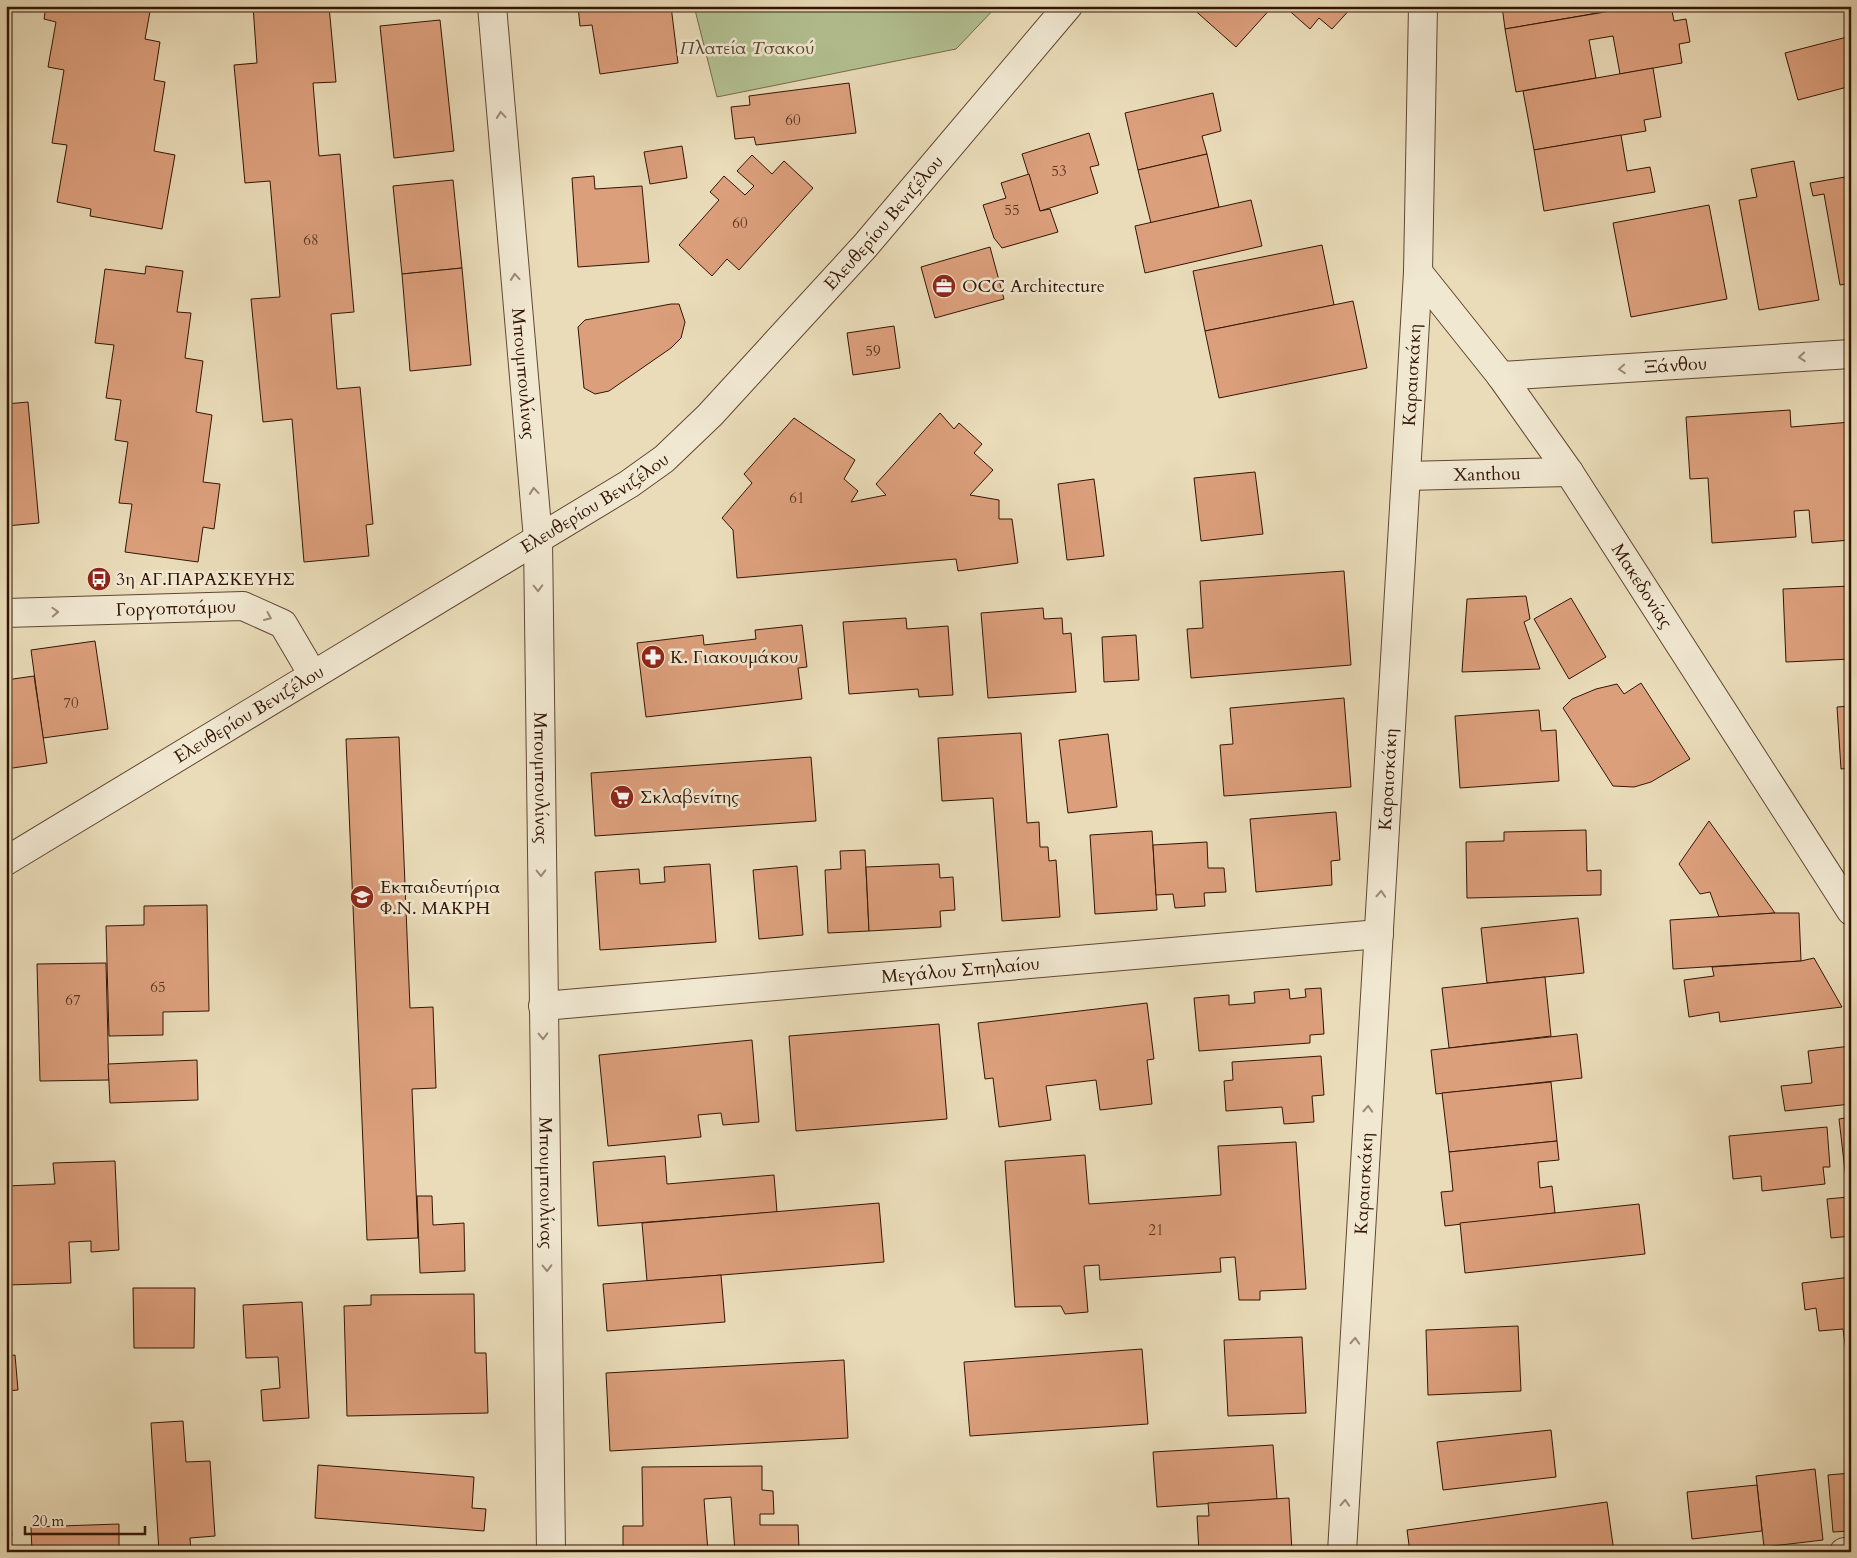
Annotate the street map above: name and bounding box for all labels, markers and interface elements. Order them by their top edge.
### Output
park label: Πλατεία Τσακού [680,36,814,61]
house number: 60 [785,110,801,130]
one-way arrow [496,111,507,119]
street label: Ελευθερίου Βενιζέλου [818,150,949,296]
house number: 53 [1051,161,1067,181]
house number: 55 [1004,200,1020,220]
house number: 60 [732,213,748,233]
house number: 68 [303,230,319,250]
one-way arrow [510,272,521,280]
office icon: OCC Architecture [931,273,957,299]
place label: OCC Architecture [962,274,1105,299]
street label: Μπουμπουλίνας [506,307,542,441]
street label: Καραισκάκη [1396,323,1427,427]
house number: 59 [865,341,881,361]
street label: Ξάνθου [1643,351,1708,379]
one-way arrow [1798,351,1806,362]
one-way arrow [1618,363,1626,374]
street label: Ελευθερίου Βενιζέλου [516,447,674,559]
street label: Xanthou [1453,461,1521,487]
one-way arrow [528,487,539,495]
house number: 61 [789,488,805,508]
street label: Μακεδονίας [1606,538,1679,633]
bus stop icon: 3η ΑΓ.ΠΑΡΑΣΚΕΥΗΣ [86,566,112,592]
place label: 3η ΑΓ.ΠΑΡΑΣΚΕΥΗΣ [116,567,295,592]
one-way arrow [533,584,543,592]
street label: Γοργοποτάμου [115,594,236,622]
one-way arrow [52,607,59,617]
one-way arrow [263,611,272,622]
pharmacy icon: Κ. Γιακουμάκου [640,644,666,670]
place label: Κ. Γιακουμάκου [670,645,798,670]
street label: Ελευθερίου Βενιζέλου [169,659,329,769]
house number: 70 [63,693,79,713]
street label: Μπουμπουλίνας [528,712,554,844]
street label: Καραισκάκη [1372,728,1403,831]
supermarket icon: Σκλαβενίτης [609,784,635,810]
place label: Σκλαβενίτης [640,785,739,810]
one-way arrow [536,870,546,877]
place label: Εκπαιδευτήρια Φ.Ν. ΜΑΚΡΗ [380,875,500,921]
school or university icon: Εκπαιδευτήρια Φ.Ν. ΜΑΚΡΗ [349,884,375,910]
one-way arrow [1376,890,1387,898]
street label: Μεγάλου Σπηλαίου [880,951,1041,989]
house number: 65 [150,977,166,997]
house number: 67 [65,990,81,1010]
one-way arrow [538,1032,548,1040]
one-way arrow [1363,1105,1374,1113]
street label: Μπουμπουλίνας [533,1117,560,1249]
street label: Καραισκάκη [1348,1132,1379,1235]
house number: 21 [1148,1220,1164,1240]
one-way arrow [542,1264,552,1272]
one-way arrow [1349,1337,1360,1345]
one-way arrow [1339,1499,1350,1507]
scale bar [25,1503,145,1535]
text: 20 m [32,1511,64,1531]

